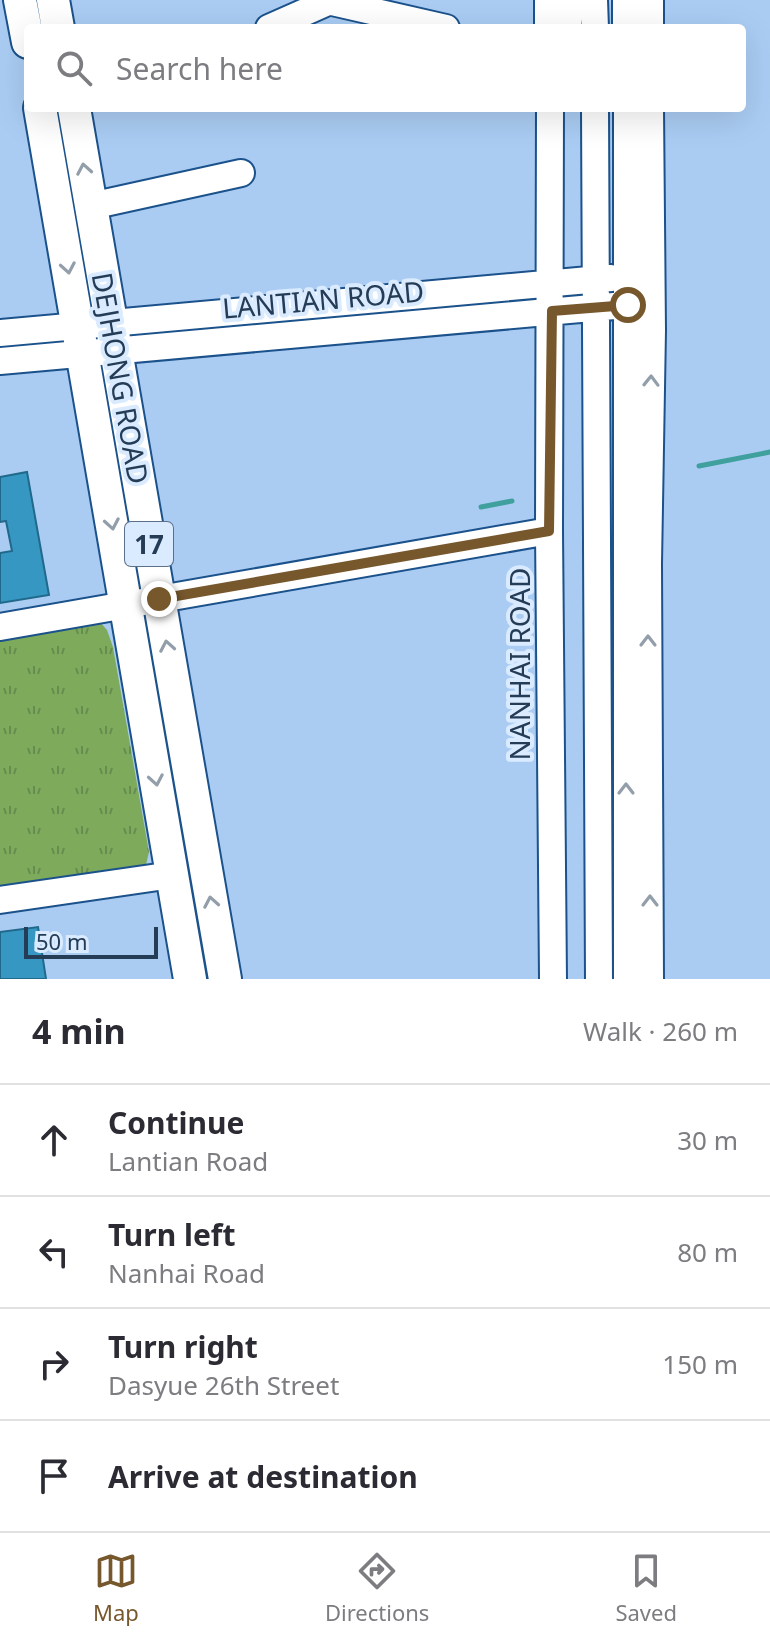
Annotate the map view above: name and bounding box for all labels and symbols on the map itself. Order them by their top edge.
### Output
one-way arrow [77,162,94,176]
one-way arrow [58,261,75,274]
street label: DEJHONG ROAD [84,269,158,487]
street label: LANTIAN ROAD [221,271,425,327]
route start [610,287,646,323]
one-way arrow [643,374,660,387]
one-way arrow [102,517,119,531]
road number: 17 [125,522,173,566]
street label: NANHAI ROAD [500,568,538,760]
route end [141,581,177,617]
one-way arrow [640,634,657,647]
one-way arrow [159,639,176,653]
one-way arrow [146,773,163,787]
one-way arrow [617,782,635,795]
one-way arrow [641,894,659,907]
one-way arrow [204,895,221,909]
scale bar [24,923,158,959]

